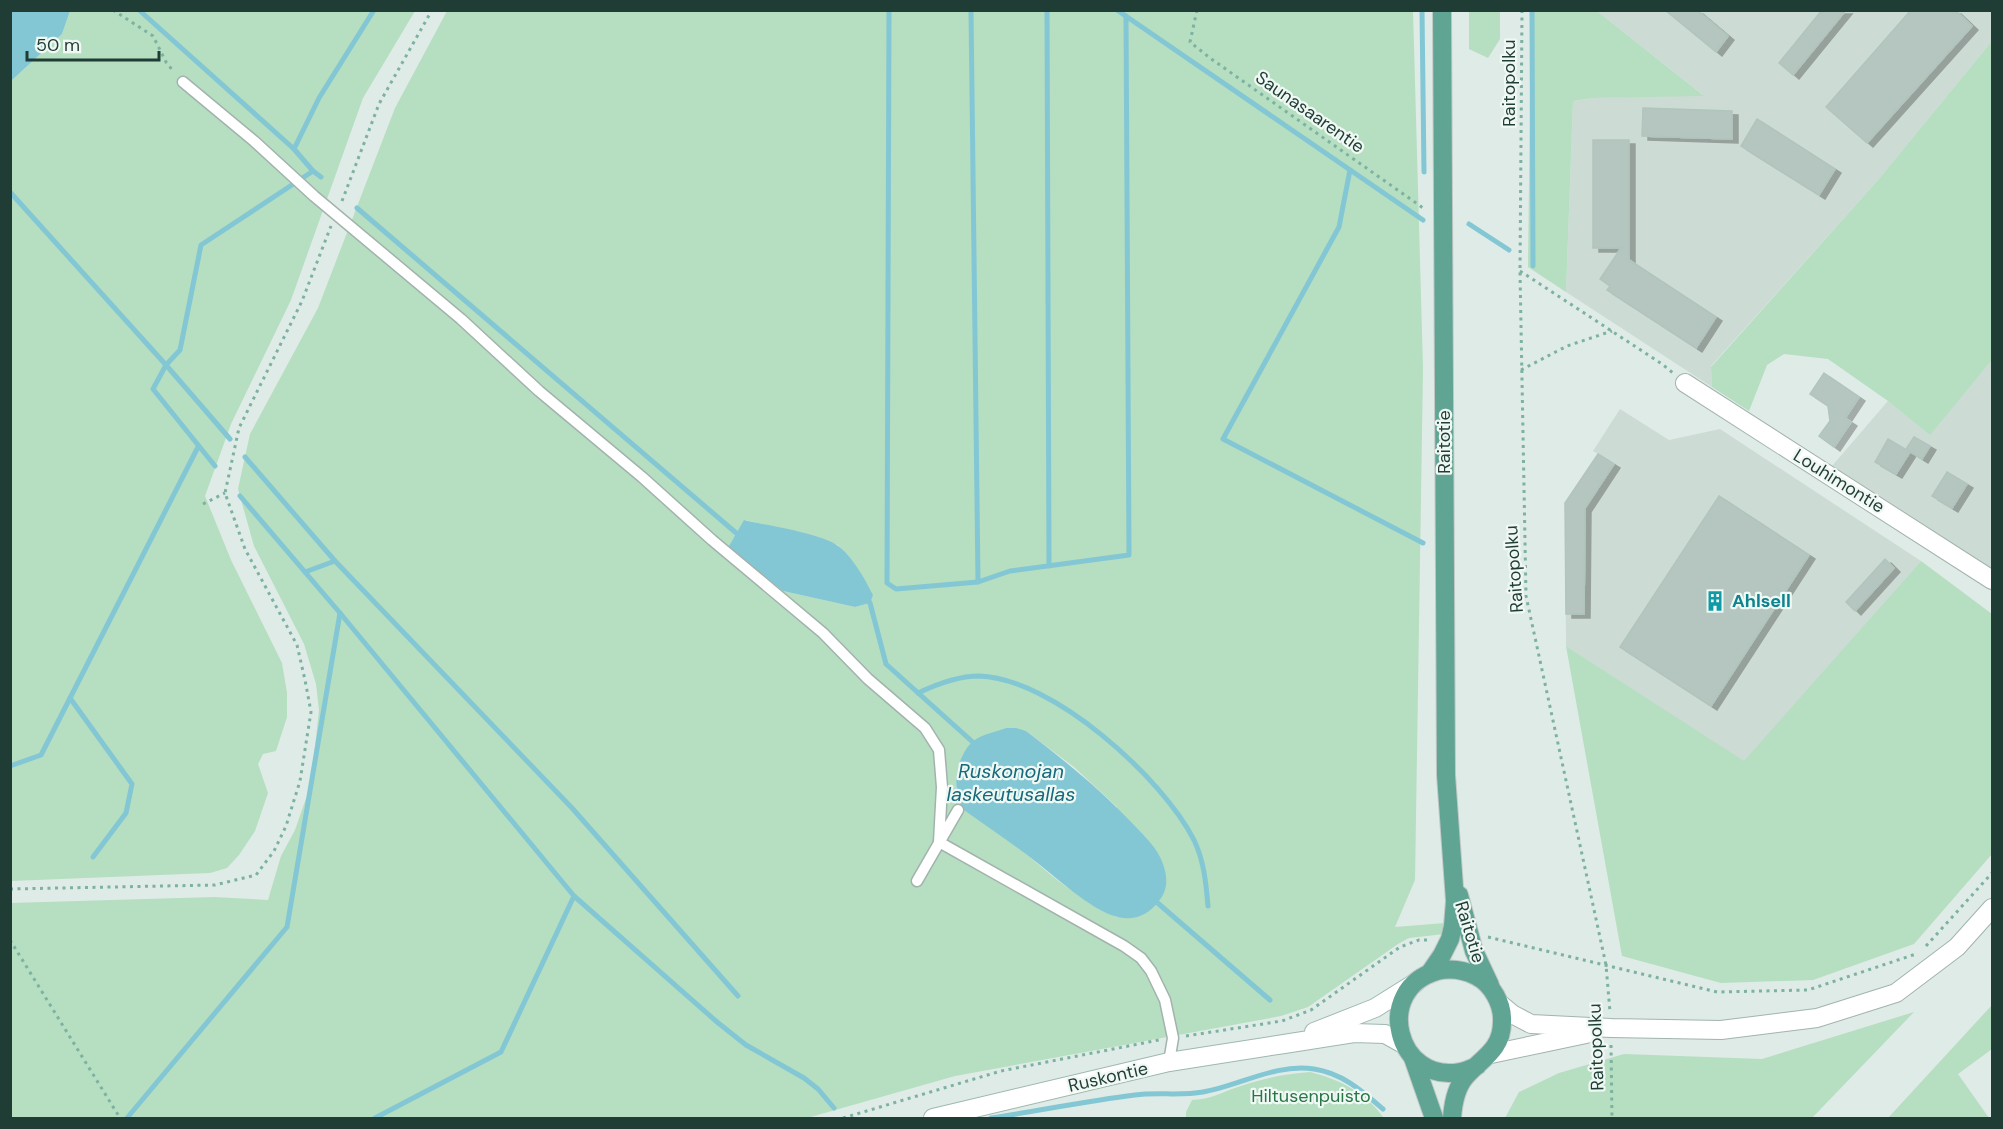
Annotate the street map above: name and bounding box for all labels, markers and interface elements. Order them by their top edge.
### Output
scale bar [27,24,159,62]
text: 50 m [36,33,80,57]
street label: Raitopolku [1497,39,1521,127]
street label: Saunasaarentie [1251,66,1369,158]
street label: Raitotie [1432,410,1456,474]
street label: Louhimontie [1789,443,1889,519]
street label: Raitopolku [1499,525,1529,613]
building icon: Ahlsell [1703,589,1727,613]
place label: Ahlsell [1732,589,1791,613]
water label: Ruskonojan laskeutusallas [947,758,1075,807]
street label: Raitotie [1449,898,1491,966]
street label: Raitopolku [1582,1003,1610,1091]
street label: Ruskontie [1066,1056,1150,1098]
park label: Hiltusenpuisto [1251,1084,1371,1108]

